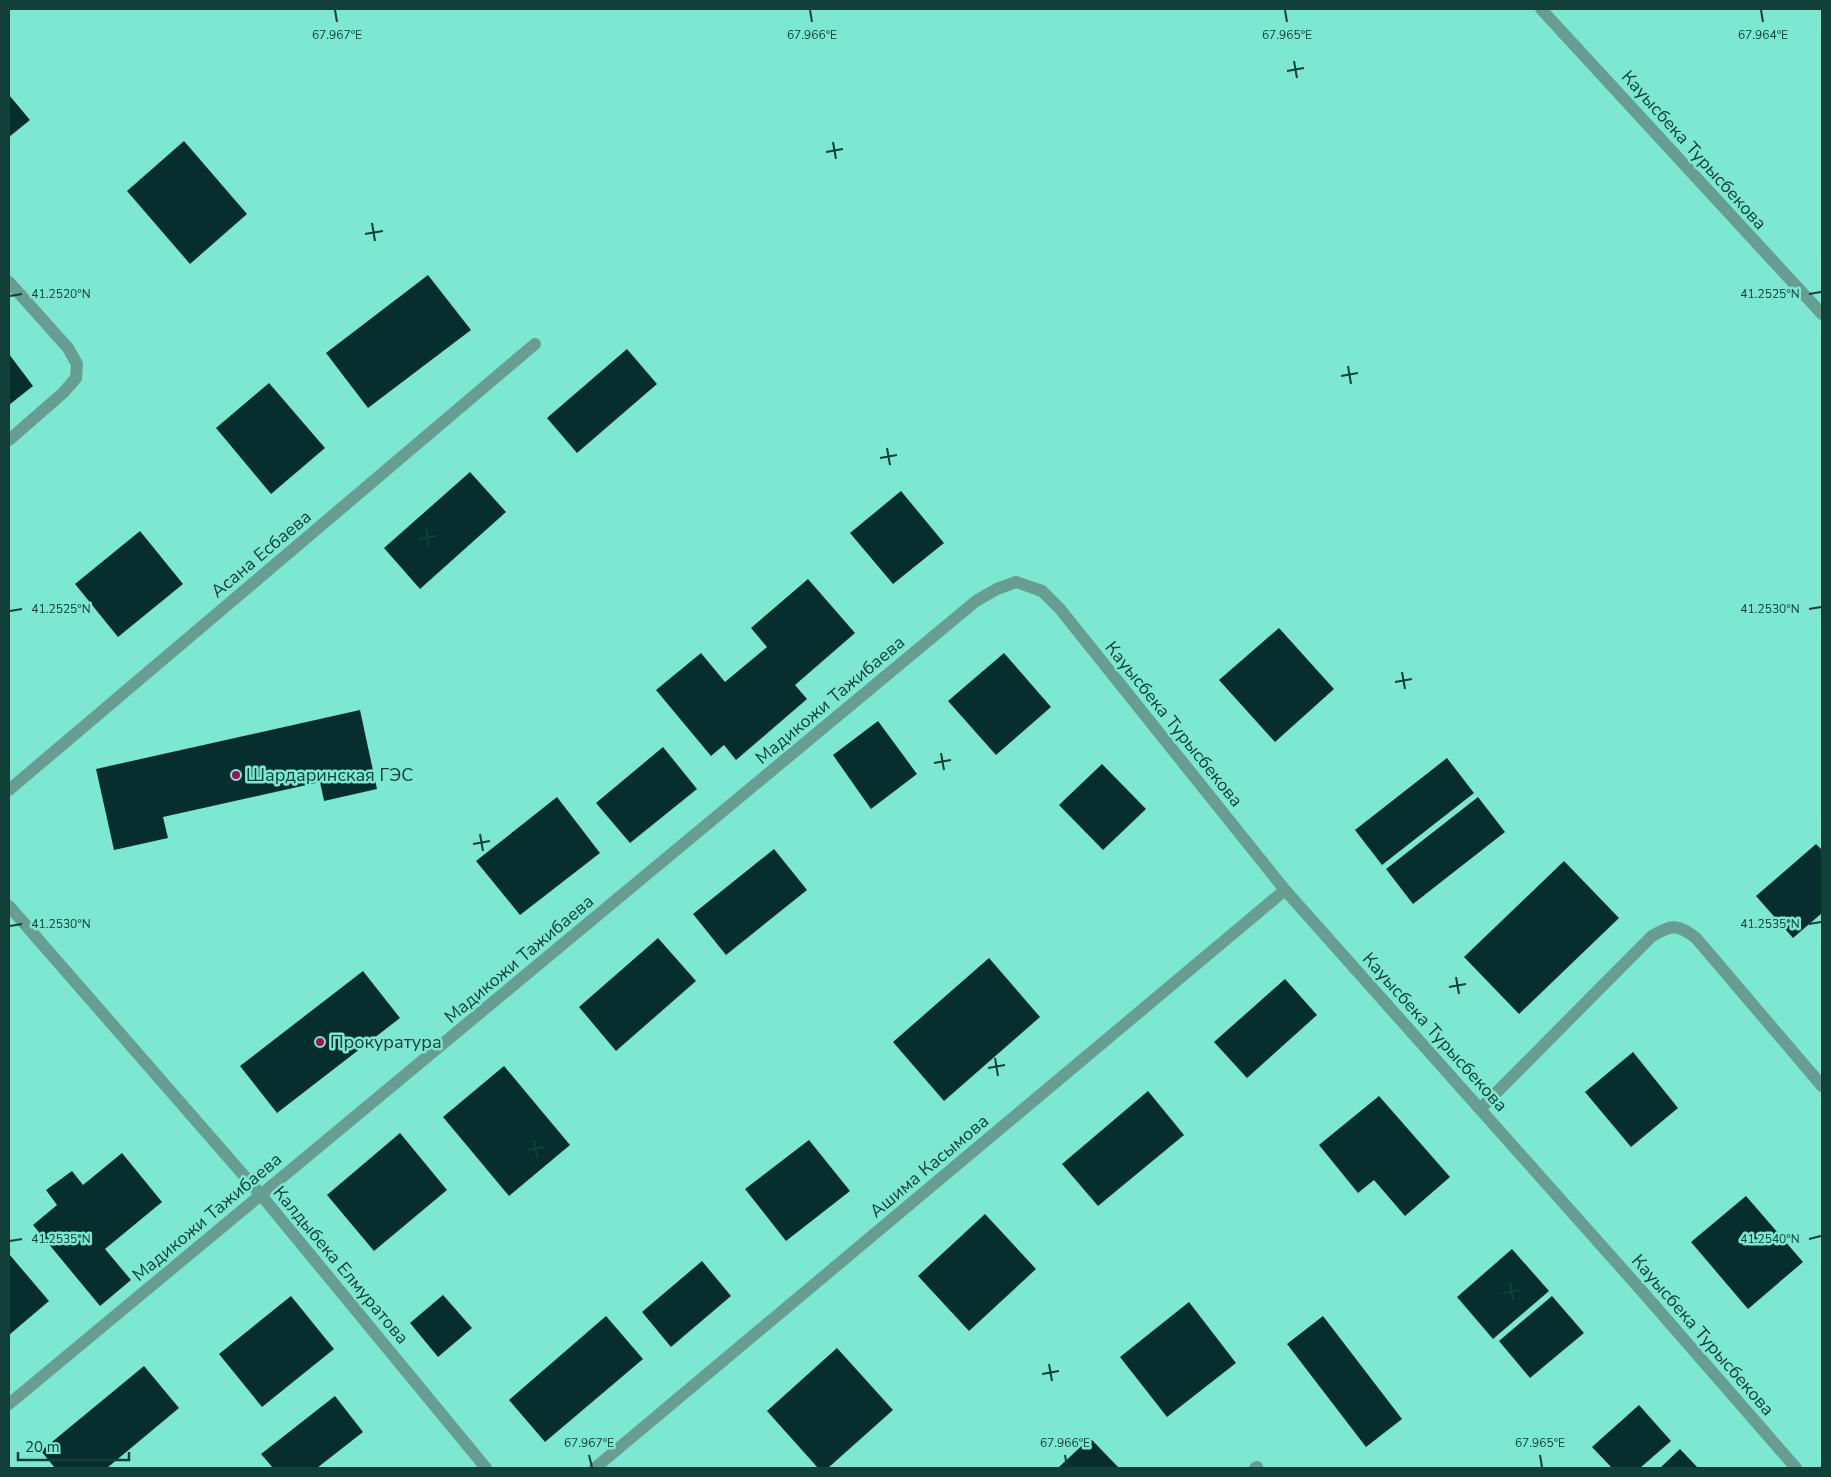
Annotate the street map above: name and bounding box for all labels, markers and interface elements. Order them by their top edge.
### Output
text: 67.967°E [312,27,362,43]
text: 67.966°E [787,27,837,43]
text: 67.965°E [1262,27,1312,43]
text: 67.964°E [1738,27,1788,43]
street label: Кауысбека Турысбекова [1616,65,1772,235]
text: 41.2520°N [31,286,91,302]
text: 41.2525°N [1740,286,1800,302]
street label: Асана Есбаева [206,505,316,603]
text: 41.2525°N [31,601,91,617]
text: 41.2530°N [1740,601,1800,617]
street label: Мадикожи Тажибаева [750,630,910,770]
street label: Кауысбека Турысбекова [1100,636,1248,812]
place label: Шардаринская ГЭС [246,763,413,787]
marker: Шардаринская ГЭС [230,769,242,781]
street label: Мадикожи Тажибаева [439,889,599,1029]
text: 41.2530°N [31,916,91,932]
text: 41.2535°N [1740,916,1800,932]
street label: Кауысбека Турысбекова [1357,947,1513,1117]
place label: Прокуратура [330,1030,442,1054]
marker: Прокуратура [314,1036,326,1048]
street label: Ашима Касымова [864,1109,994,1223]
street label: Мадикожи Тажибаева [127,1147,287,1287]
street label: Калдыбека Елмуратова [268,1181,414,1349]
text: 41.2535°N [31,1231,91,1247]
text: 41.2540°N [1740,1231,1800,1247]
street label: Кауысбека Турысбекова [1626,1249,1780,1421]
scale bar [18,1430,129,1462]
text: 67.967°E [564,1435,614,1451]
text: 67.966°E [1040,1435,1090,1451]
text: 67.965°E [1515,1435,1565,1451]
text: 20 m [25,1437,60,1457]

